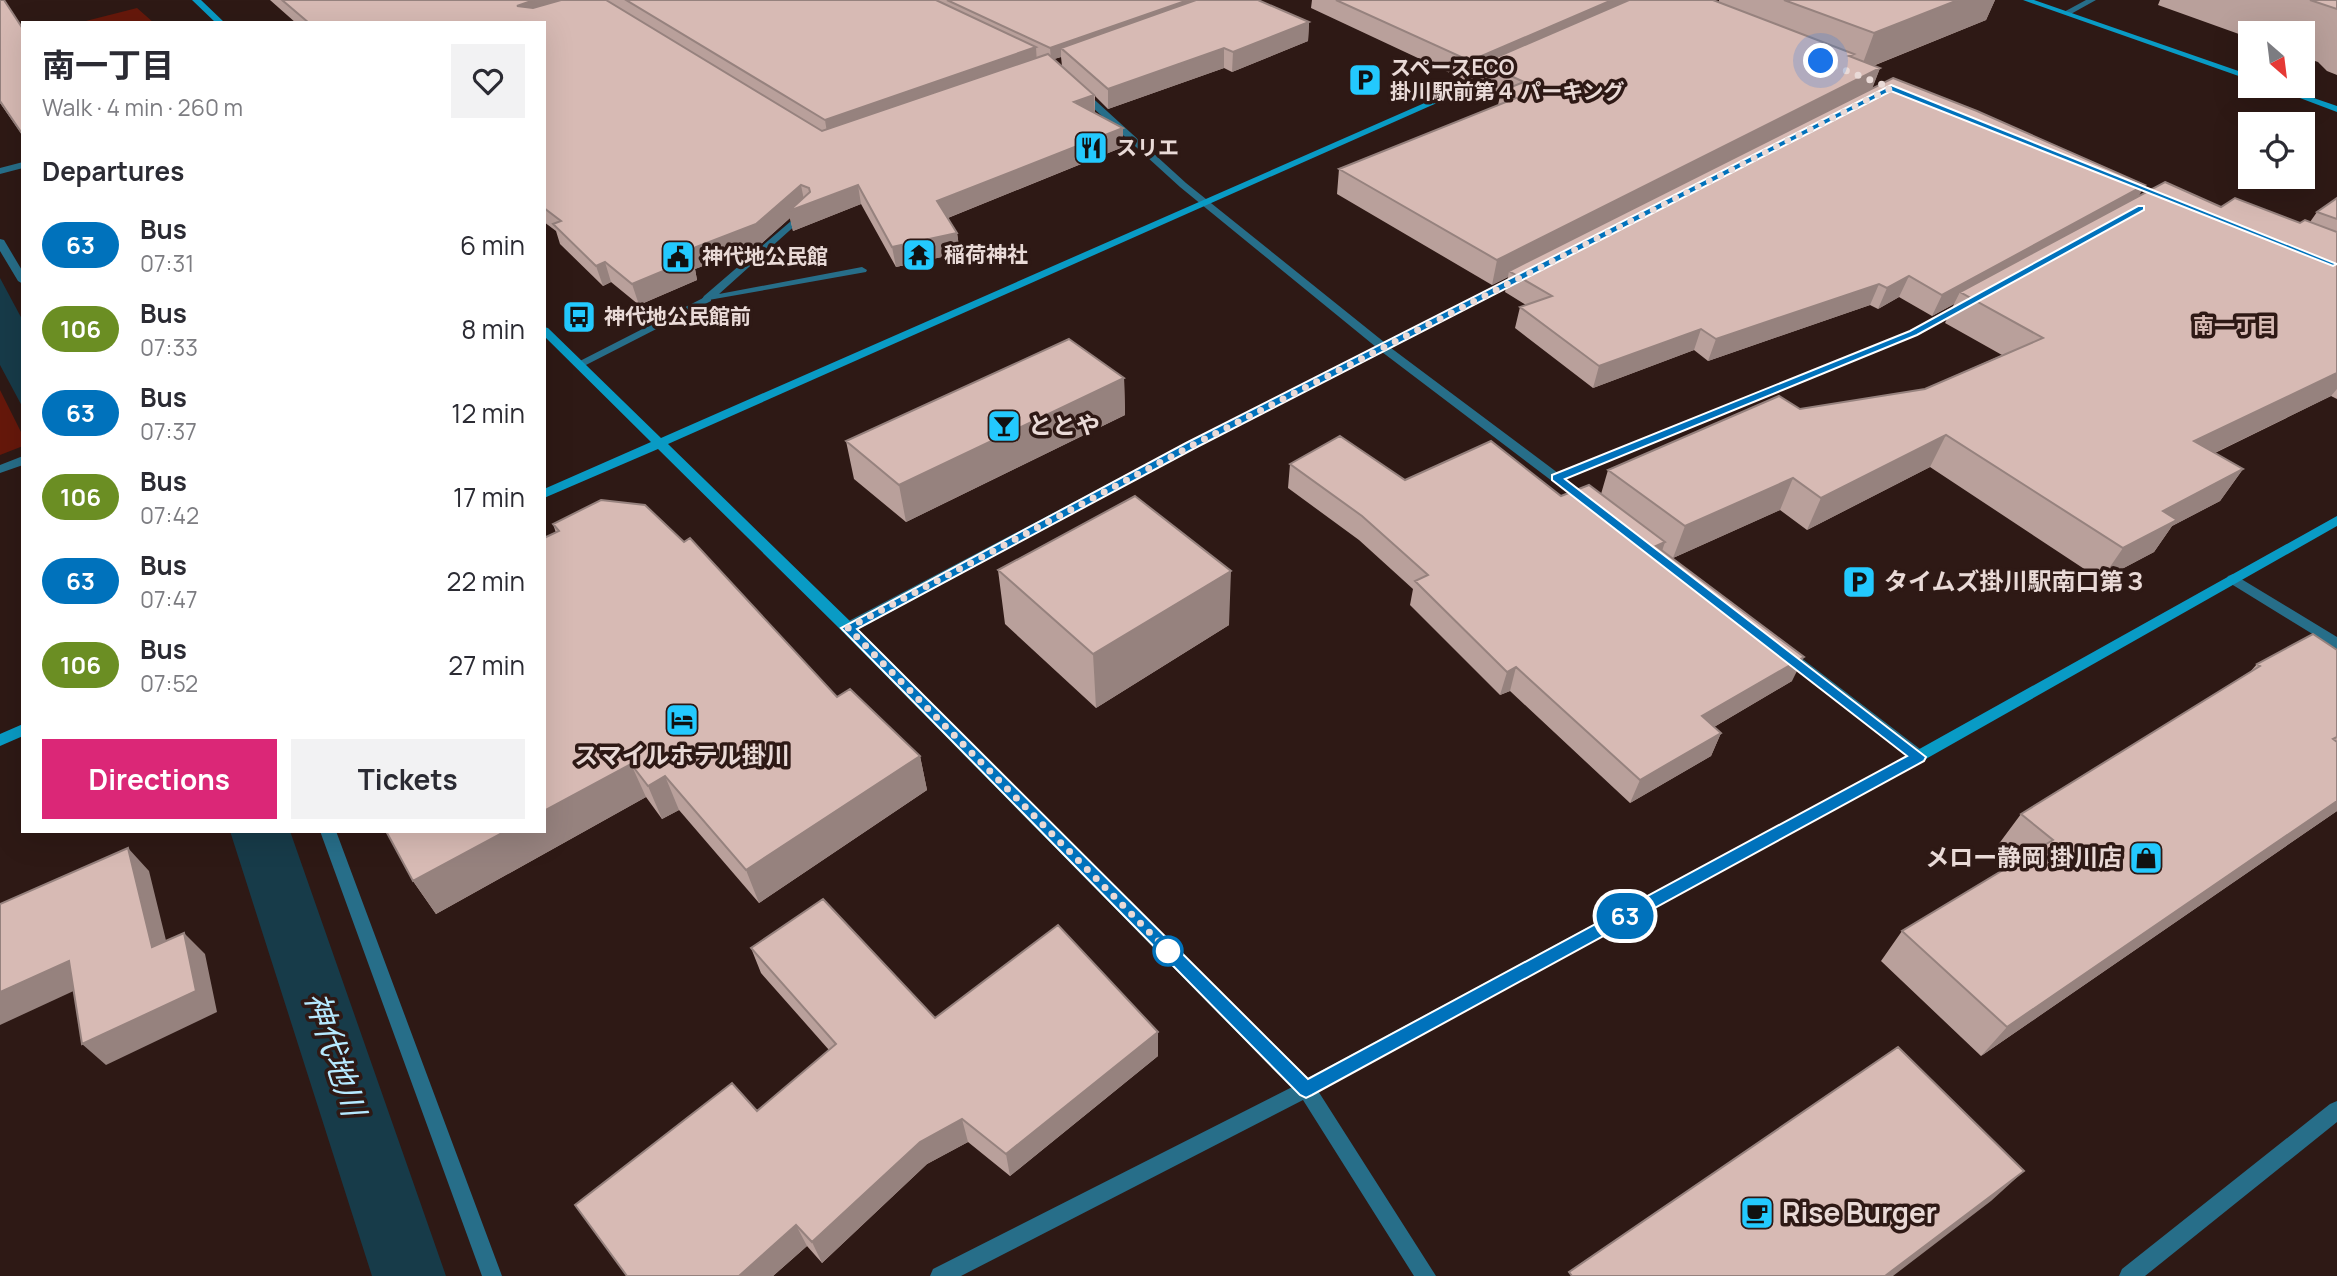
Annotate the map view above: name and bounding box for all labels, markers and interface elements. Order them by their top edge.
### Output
north arrow [2238,21,2315,98]
map controls [2238,21,2315,189]
text: 南一丁目 [42,42,174,87]
your location [1803,43,1838,78]
button: heart [451,44,525,118]
place label: スペースECO 掛川駅前第４ パーキング [1390,53,1625,105]
parking icon: スペースECO 掛川駅前第４ パーキング [1346,61,1384,99]
text: Walk · 4 min · 260 m [42,91,243,123]
button: locate [2238,112,2315,189]
restaurant icon: スリエ [1072,129,1110,167]
place label: スリエ [1116,133,1179,161]
text: Departures [42,153,184,189]
text: Bus [140,211,187,247]
text: 6 min [460,227,525,263]
text: 63 [66,228,95,261]
temple icon: 稲荷神社 [900,236,938,274]
public building icon: 神代地公民館 [659,238,697,276]
place label: 稲荷神社 [944,240,1028,268]
place label: 神代地公民館 [702,242,828,270]
text: 07:31 [140,247,194,279]
text: Bus [140,295,187,331]
bus stop icon: 神代地公民館前 [560,298,598,336]
place label: 神代地公民館前 [604,302,751,330]
text: 8 min [461,311,525,347]
district label: 南一丁目 [2193,311,2277,339]
text: 106 [60,312,101,345]
text: 07:33 [140,331,198,363]
text: Bus [140,379,187,415]
text: 12 min [451,395,525,431]
text: 63 [66,396,95,429]
bar icon: ととや [985,407,1023,445]
place label: ととや [1028,408,1100,441]
text: 07:37 [140,415,197,447]
text: Bus [140,463,187,499]
text: 17 min [453,479,525,515]
text: 106 [60,480,101,513]
text: 07:42 [140,499,199,531]
text: Bus [140,547,187,583]
text: 22 min [447,563,525,599]
parking icon: タイムズ掛川駅南口第３ [1840,563,1878,601]
text: 63 [66,564,95,597]
place label: タイムズ掛川駅南口第３ [1884,564,2148,597]
text: 07:47 [140,583,198,615]
text: Bus [140,631,187,667]
text: 27 min [448,647,525,683]
text: 106 [60,648,101,681]
text: 07:52 [140,667,198,699]
hotel icon: スマイルホテル掛川 [663,701,701,739]
place label: スマイルホテル掛川 [574,738,790,771]
button: Directions [42,739,277,819]
button: Tickets [291,739,525,819]
shop icon: メロー静岡 掛川店 [2127,839,2165,877]
place label: メロー静岡 掛川店 [1925,840,2122,873]
line badge: 63 [1594,893,1656,939]
text: 63 [1611,899,1639,932]
unlabelled marker [1153,936,1183,966]
water label: 神代地川 [295,986,378,1124]
place label: Rise Burger [1782,1193,1937,1231]
cafe icon: Rise Burger [1738,1194,1776,1232]

